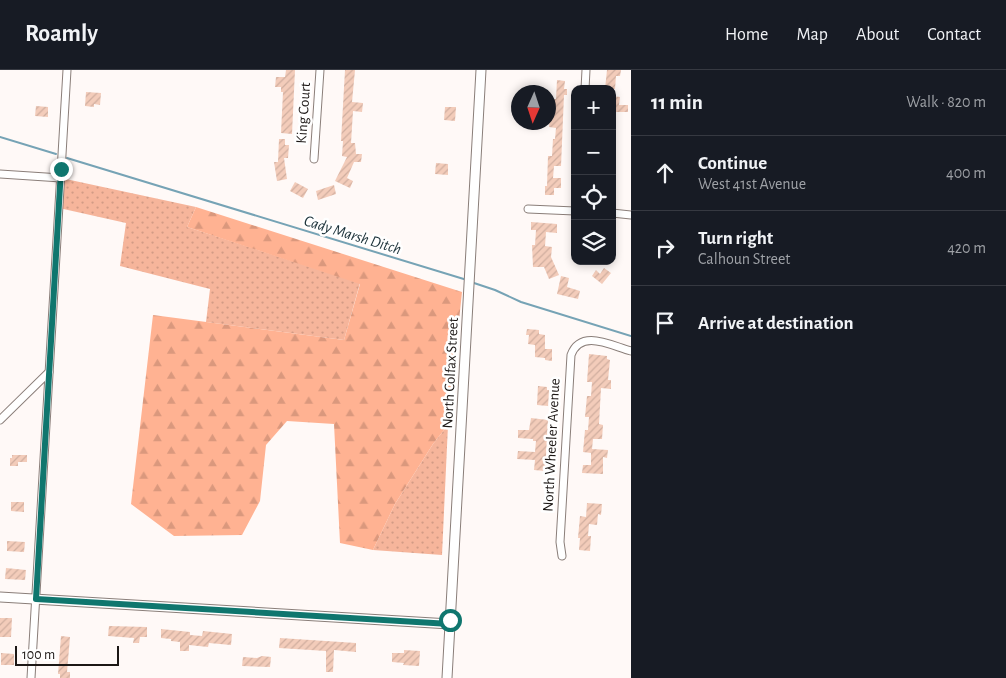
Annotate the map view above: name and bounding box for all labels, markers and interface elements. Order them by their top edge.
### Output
text: Roamly [25,22,98,46]
text: Home [725,26,768,44]
text: Map [796,26,828,44]
text: About [856,26,899,44]
text: Contact [927,26,981,44]
street label: King Court [294,82,313,144]
north arrow [511,85,556,130]
map controls [571,85,616,265]
button: + [571,85,616,130]
text: 11 min [651,92,703,113]
text: Walk · 820 m [906,94,986,110]
button: − [571,130,616,175]
text: Continue [698,154,767,173]
route end [50,158,73,181]
icon: ahead [651,159,679,187]
text: 400 m [946,165,986,181]
button: locate [571,175,616,220]
text: West 41st Avenue [698,176,806,192]
water label: Cady Marsh Ditch [302,213,403,257]
button: layers [571,220,616,265]
text: Turn right [698,229,773,248]
icon: right [651,234,679,262]
text: 420 m [947,240,986,256]
text: Calhoun Street [698,251,790,267]
icon: arrive [651,309,679,337]
text: Arrive at destination [698,314,854,333]
street label: North Colfax Street [440,317,461,429]
street label: North Wheeler Avenue [541,378,562,512]
route start [439,609,462,632]
scale bar [15,643,119,666]
text: 100 m [22,648,55,662]

